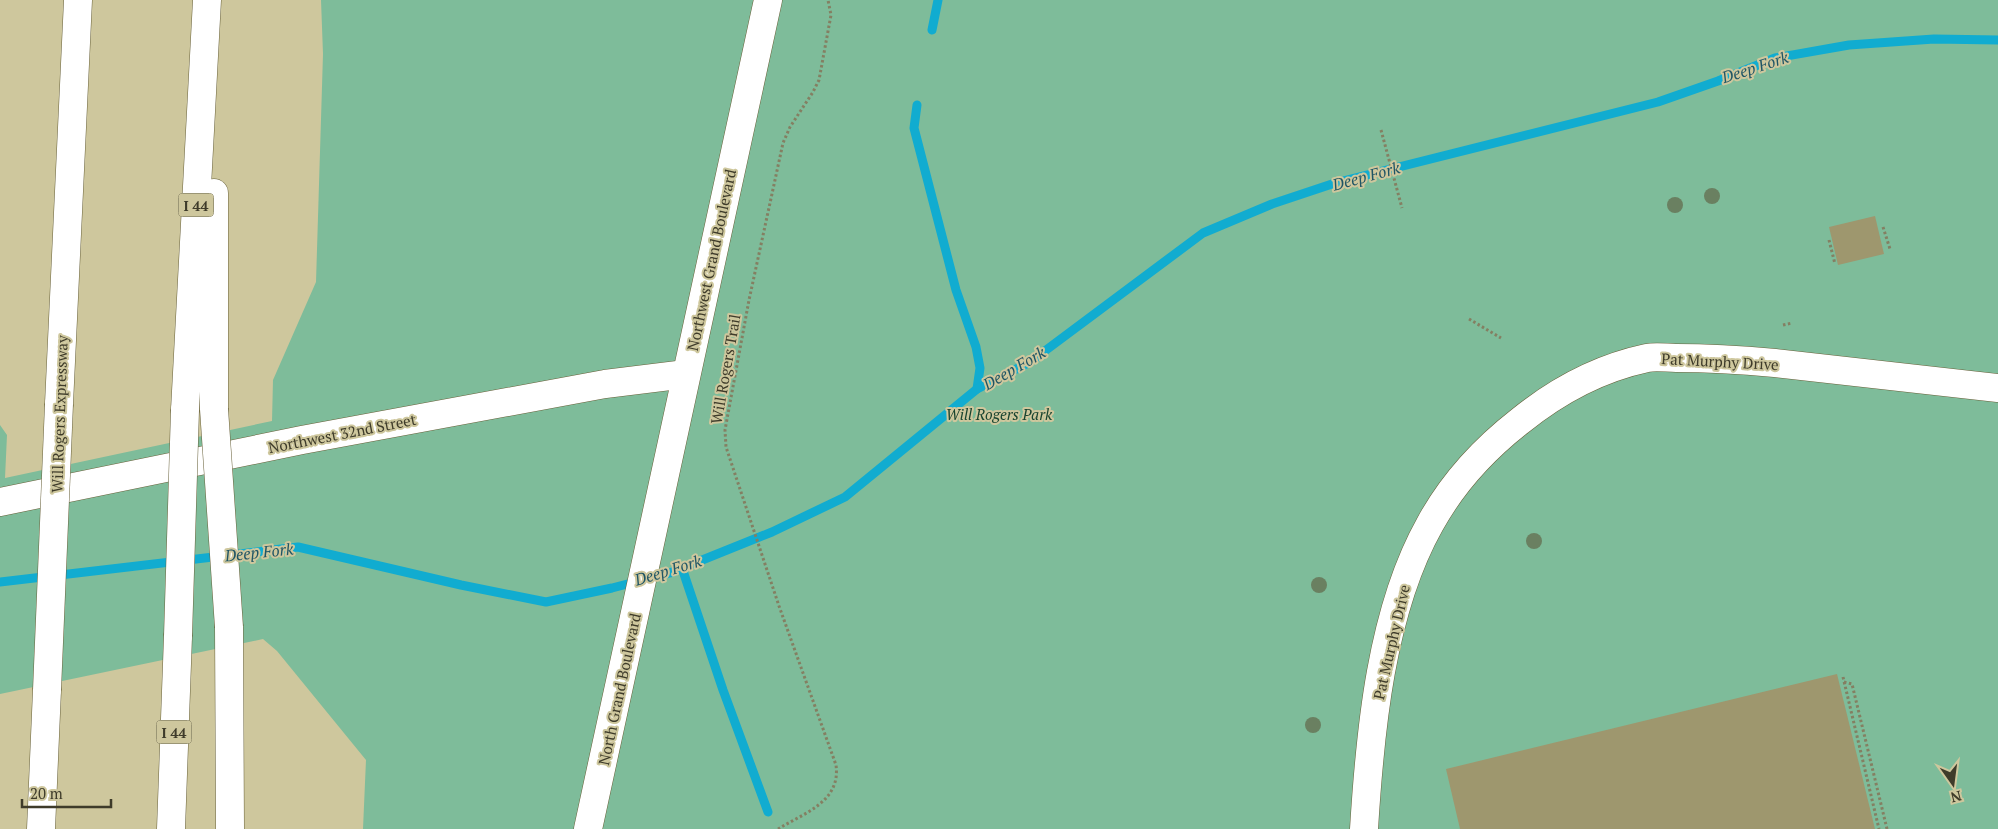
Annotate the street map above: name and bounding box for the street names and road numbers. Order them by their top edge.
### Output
street label: Northwest Grand Boulevard [682,167,740,353]
road number: I 44 [178,194,214,216]
street label: Will Rogers Trail [705,312,745,426]
street label: Will Rogers Expressway [46,335,72,493]
street label: Pat Murphy Drive [1661,348,1779,374]
street label: Northwest 32nd Street [266,409,418,457]
street label: Pat Murphy Drive [1368,583,1414,701]
street label: North Grand Boulevard [593,611,645,767]
road number: I 44 [156,720,192,744]

